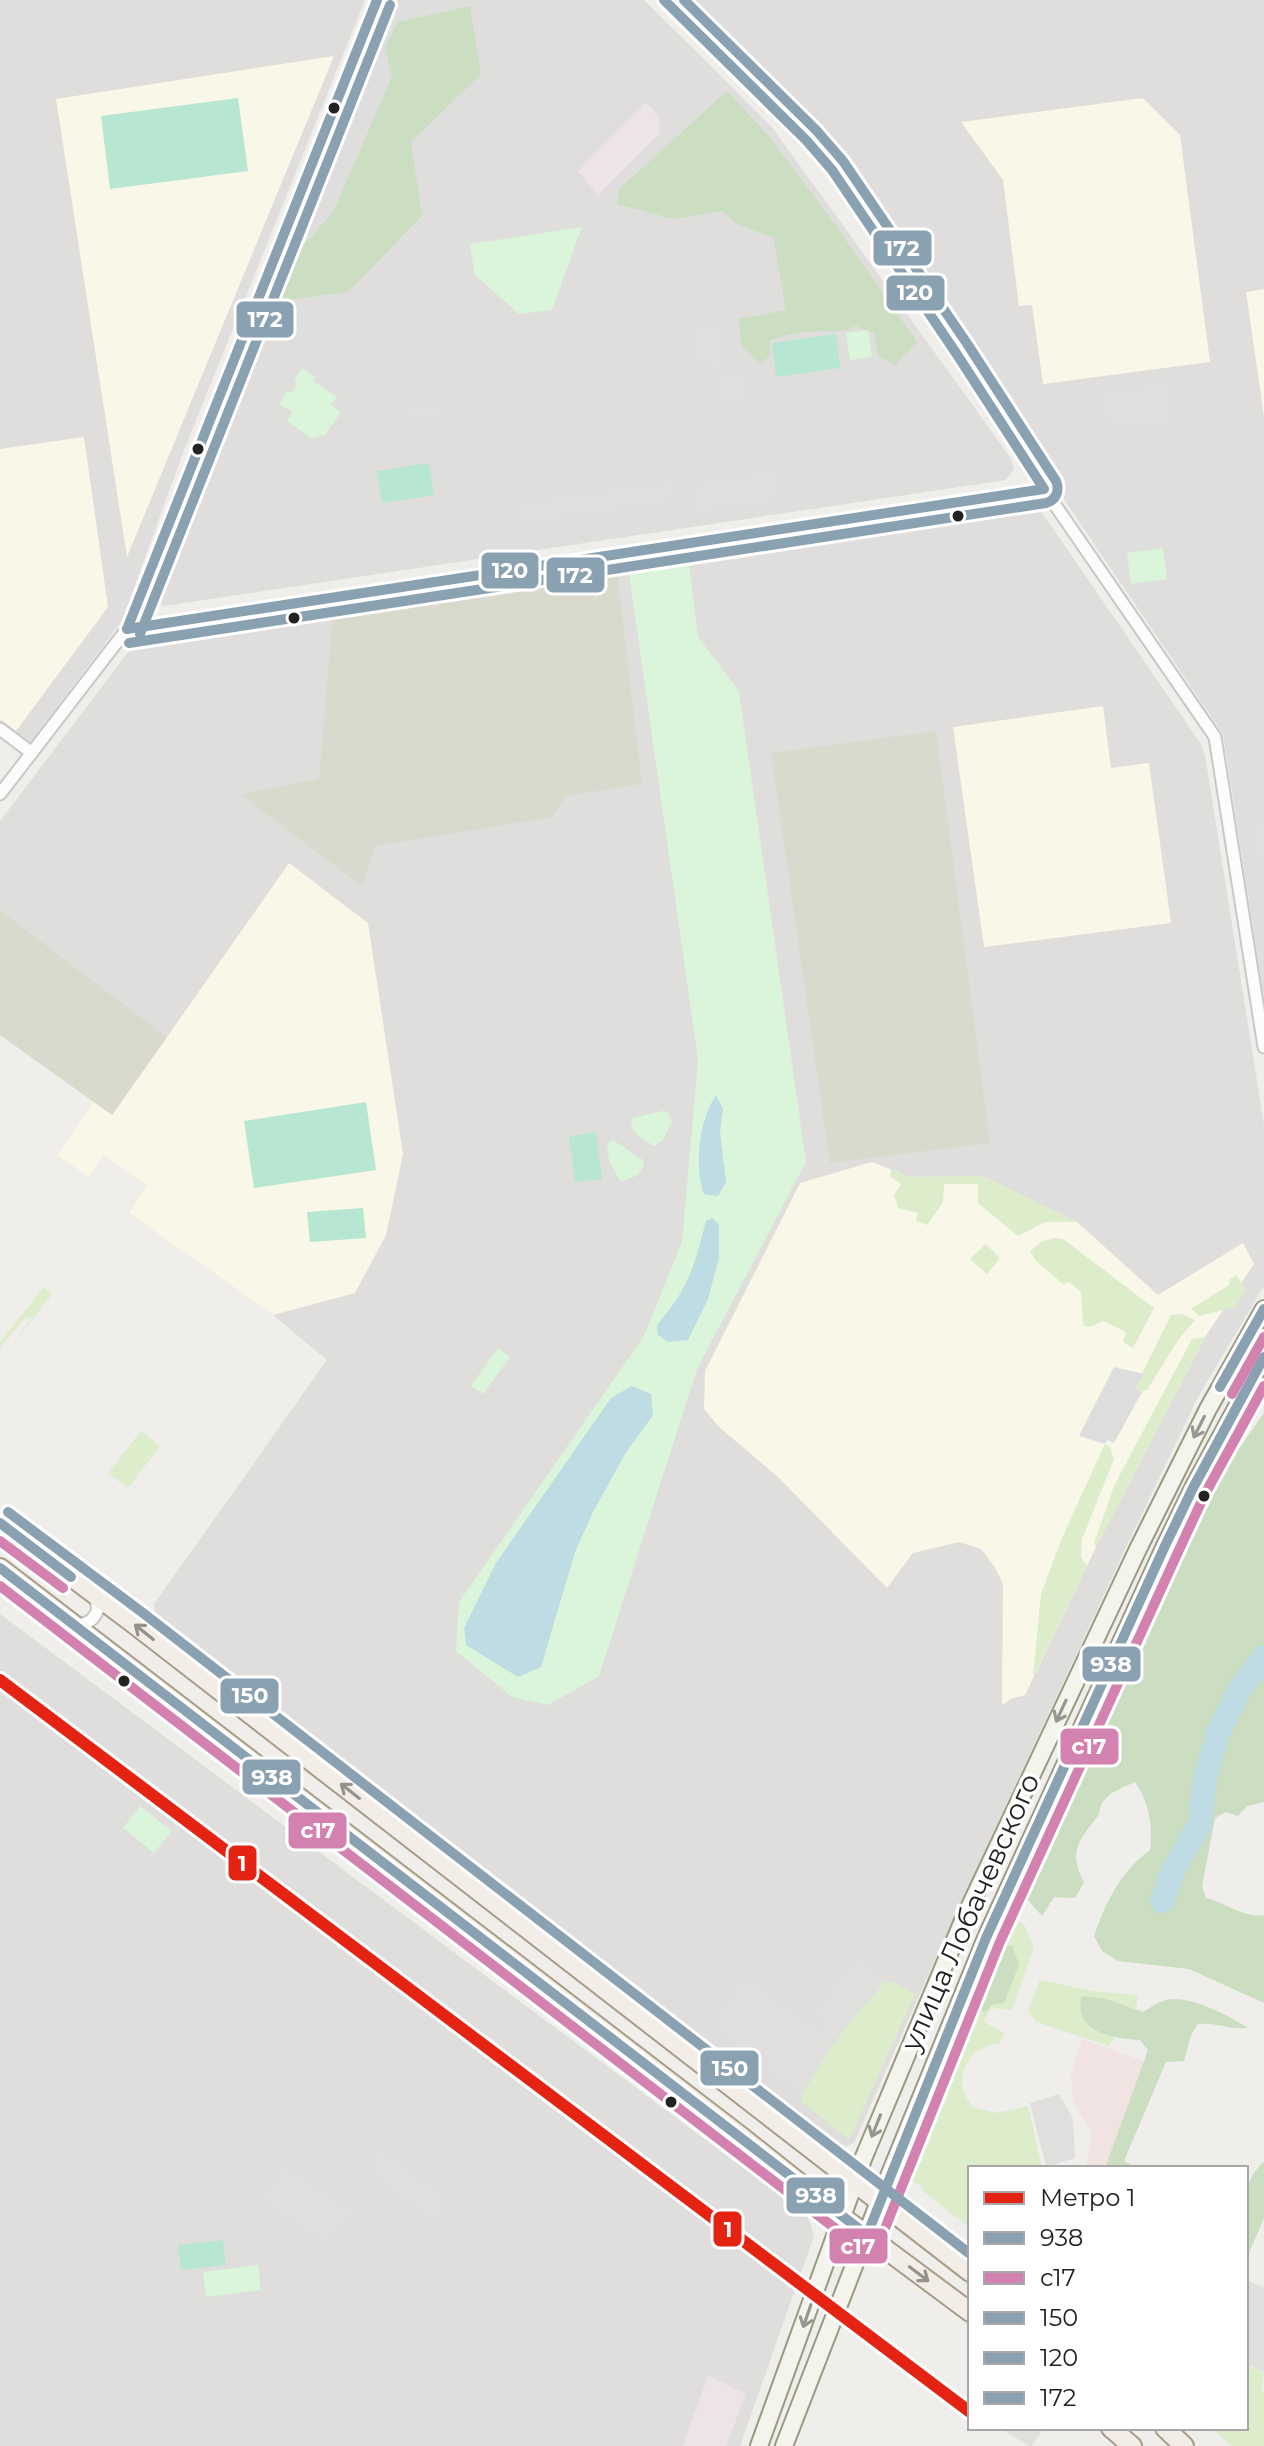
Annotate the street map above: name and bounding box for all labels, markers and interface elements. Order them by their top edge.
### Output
unlabelled marker [326,100,342,116]
line badge: 172 [872,229,933,267]
text: 172 [884,235,920,262]
line badge: 120 [885,274,946,312]
text: 120 [897,279,933,306]
line badge: 172 [235,300,295,339]
text: 172 [247,306,283,333]
unlabelled marker [190,441,206,457]
unlabelled marker [950,508,966,524]
line badge: 120 [480,551,540,590]
line badge: 172 [545,556,606,594]
text: 120 [492,557,528,584]
text: 172 [557,562,593,589]
unlabelled marker [286,610,302,626]
one-way arrow [1191,1414,1206,1438]
unlabelled marker [1196,1488,1212,1504]
one-way arrow [134,1623,155,1641]
line badge: 938 [1081,1645,1142,1683]
text: 938 [1090,1651,1132,1678]
unlabelled marker [116,1673,132,1689]
line badge: 150 [219,1677,280,1715]
text: 150 [232,1682,268,1709]
one-way arrow [1053,1699,1068,1723]
line badge: с17 [1059,1727,1120,1766]
text: с17 [1072,1733,1106,1760]
line badge: 938 [241,1758,302,1796]
text: 938 [251,1764,293,1791]
street label: улица Лобачевского [893,1768,1047,2057]
one-way arrow [340,1783,361,1800]
line badge: с17 [287,1811,348,1850]
text: с17 [301,1817,335,1844]
line badge: 1 [227,1844,258,1882]
text: 1 [238,1850,246,1877]
line badge: 150 [699,2049,760,2087]
text: 150 [712,2055,748,2082]
unlabelled marker [663,2094,679,2110]
one-way arrow [868,2113,883,2138]
legend [968,2166,1248,2430]
line badge: 938 [785,2176,846,2215]
text: 938 [795,2182,837,2209]
text: Метро 1 [1040,2183,1135,2212]
line badge: 1 [712,2210,743,2248]
text: 1 [724,2216,732,2243]
text: 938 [1040,2223,1083,2252]
line badge: с17 [828,2227,889,2265]
text: с17 [841,2233,875,2260]
text: с17 [1040,2263,1076,2292]
one-way arrow [907,2265,929,2282]
one-way arrow [798,2303,813,2328]
text: 150 [1040,2303,1078,2332]
text: 120 [1040,2343,1078,2372]
text: 172 [1040,2383,1076,2412]

